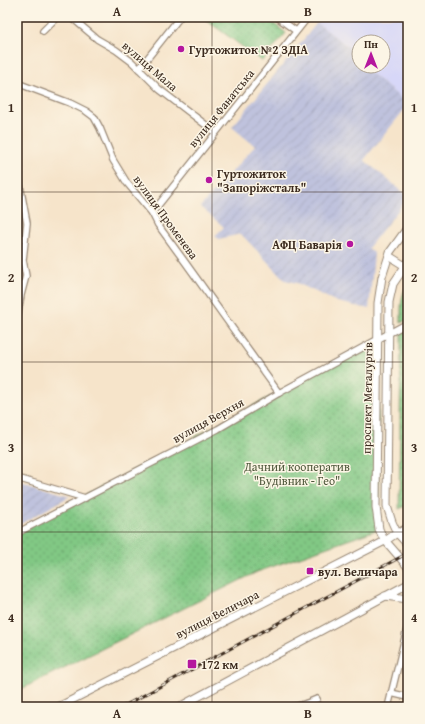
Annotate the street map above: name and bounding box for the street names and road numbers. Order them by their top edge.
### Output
street label: вулиця Мала [118,37,182,95]
street label: вулиця Фанатська [184,65,258,151]
street label: вулиця Променева [130,172,202,263]
street label: проспект Металургів [358,342,376,454]
street label: вулиця Верхня [169,393,247,447]
street label: вулиця Величара [172,585,262,642]

